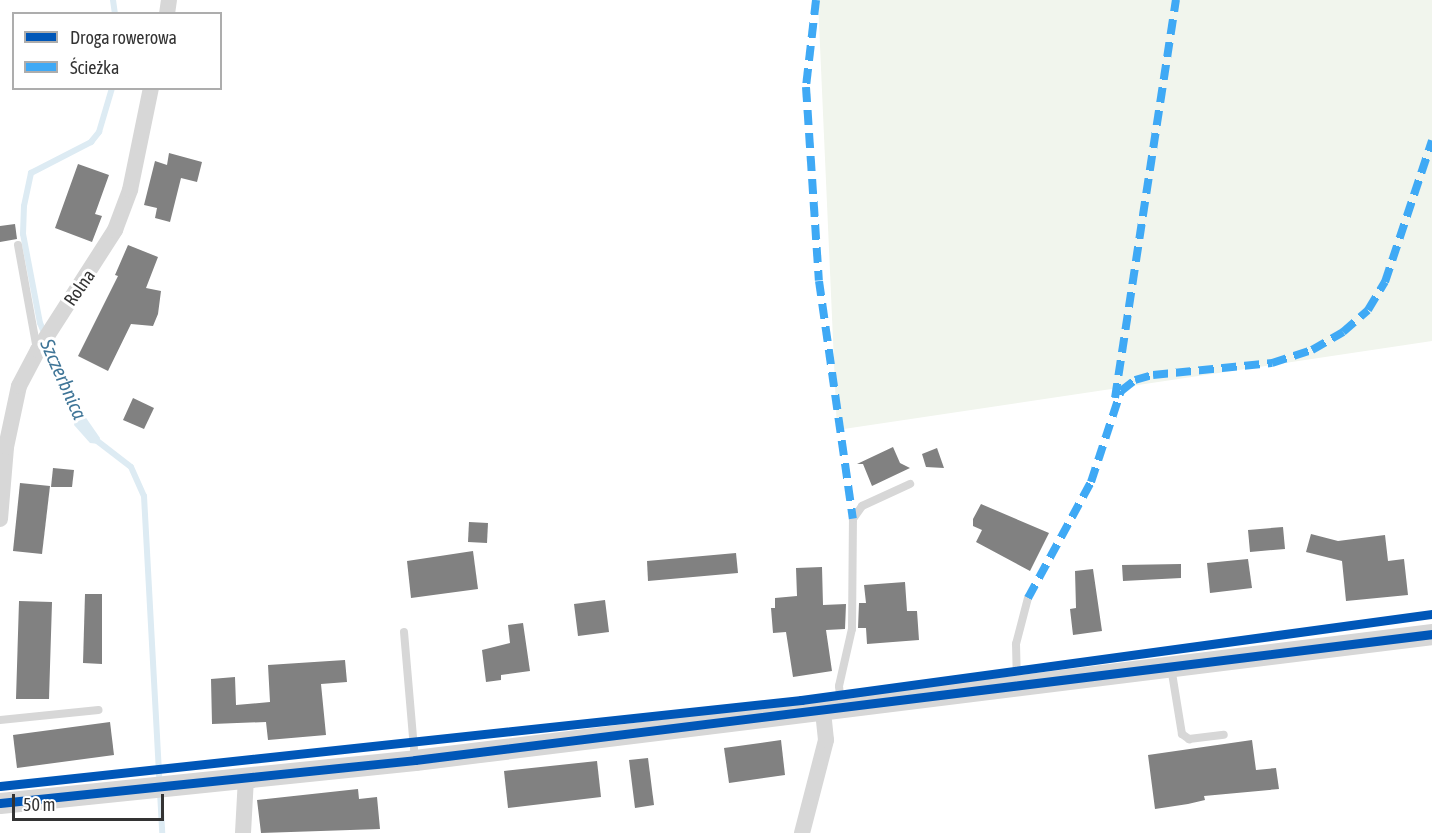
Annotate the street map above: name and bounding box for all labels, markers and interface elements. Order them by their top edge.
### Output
legend [12,12,222,90]
text: Droga rowerowa [70,27,177,48]
text: Ścieżka [70,57,119,78]
street label: Rolna [60,266,100,310]
water label: Szczerbnica [36,335,92,423]
scale bar [15,782,166,820]
text: 50 m [23,794,55,815]

